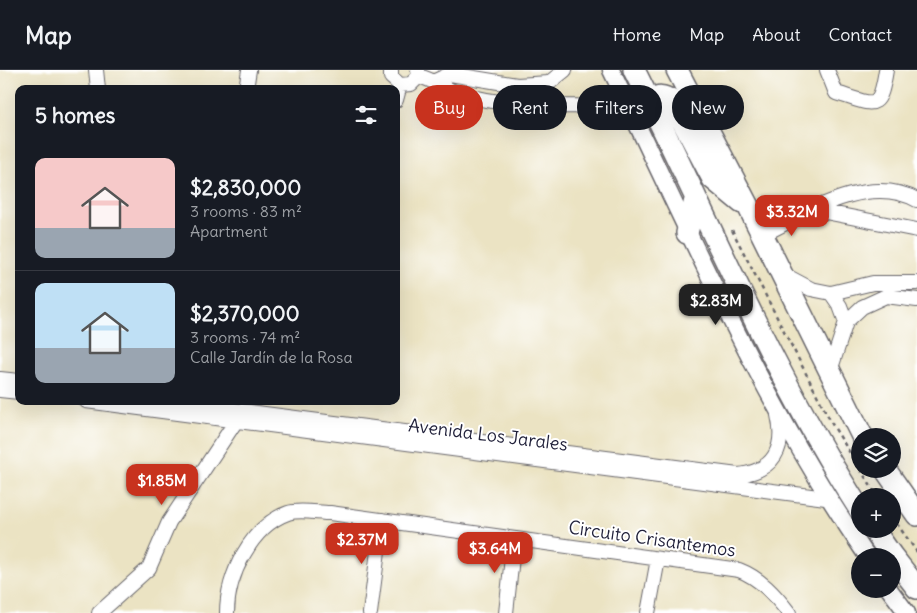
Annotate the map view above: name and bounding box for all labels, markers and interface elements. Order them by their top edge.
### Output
text: Map [25,20,72,50]
text: Home [613,23,661,46]
text: Map [689,23,724,46]
text: About [752,23,800,46]
text: Contact [828,23,892,46]
chip: Buy [415,85,483,130]
chip: Rent [493,85,567,130]
chip: Filters [577,85,662,130]
chip: New [672,85,744,130]
icon: filters [352,101,380,129]
text: 5 homes [35,102,115,129]
text: $2,830,000 [190,174,301,201]
icon: home [75,178,135,238]
pin: $3.32M [751,194,833,237]
text: 3 rooms · 83 m² [190,201,302,221]
text: $3.32M [766,201,818,221]
text: Apartment [190,221,268,241]
pin: $2.83M [675,284,757,326]
text: $2.83M [690,290,742,310]
text: $2,370,000 [190,300,299,327]
icon: home [75,303,135,363]
text: 3 rooms · 74 m² [190,327,300,347]
text: Calle Jardín de la Rosa [190,347,353,367]
street label: Avenida Los Jarales [407,413,569,456]
map controls [851,428,901,598]
button: layers [851,428,901,478]
pin: $1.85M [121,464,203,506]
text: $1.85M [137,470,187,490]
button: + [851,488,901,538]
street label: Circuito Crisantemos [567,515,737,562]
pin: $2.37M [321,522,403,565]
text: $2.37M [337,529,387,549]
pin: $3.64M [454,532,536,574]
text: $3.64M [469,538,521,558]
button: − [851,548,901,598]

